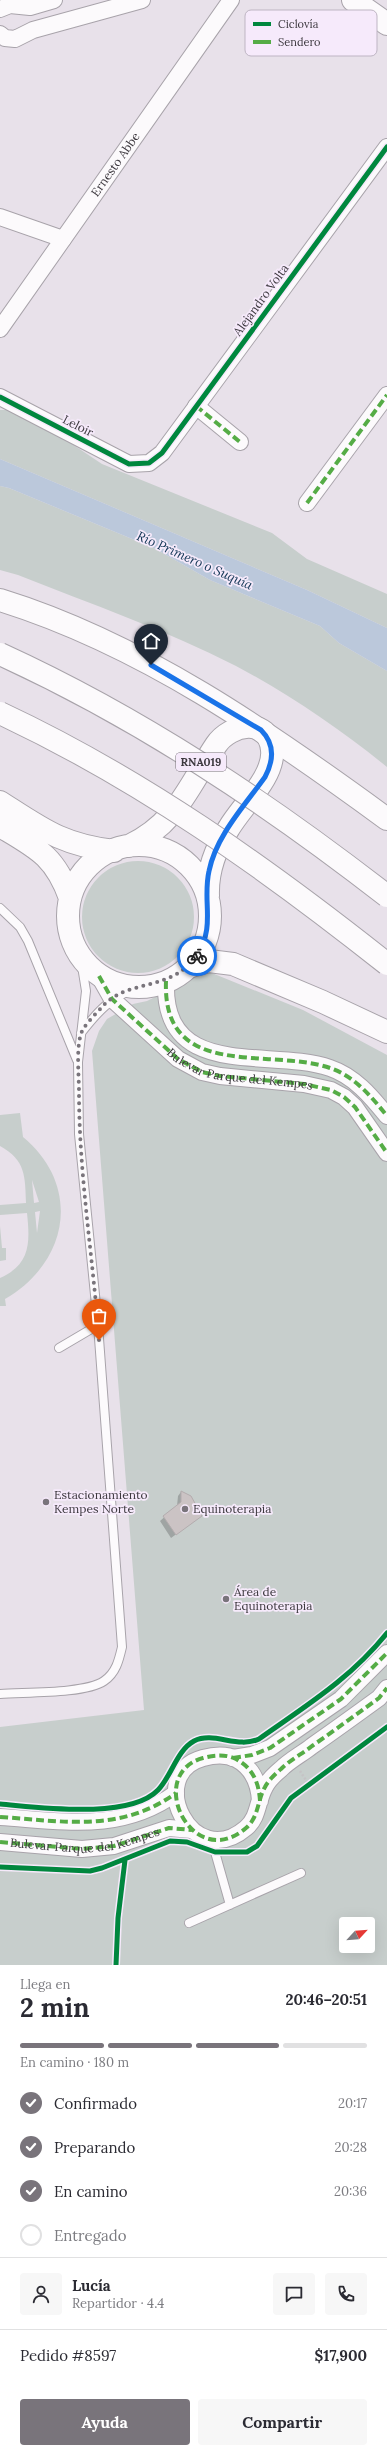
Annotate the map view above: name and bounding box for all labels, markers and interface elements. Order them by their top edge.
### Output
legend [245,10,377,56]
text: Ciclovía [278,17,319,31]
text: Sendero [278,35,321,49]
street label: Ernesto Abbe [87,129,143,199]
street label: Alejandro Volta [229,261,292,339]
street label: Leloir [60,412,97,440]
water label: Río Primero o Suquía [134,527,256,594]
pin [134,624,168,665]
icon: home [140,630,162,652]
road number: RNA019 [176,753,226,771]
courier [177,936,217,976]
icon: bike [186,945,208,967]
street label: Bulevar Parque del Kempes [164,1045,315,1093]
pin [82,1299,116,1340]
icon: bag [88,1305,110,1327]
place label: Estacionamiento Kempes Norte [54,1487,148,1516]
marker: Estacionamiento Kempes Norte [41,1497,51,1507]
place label: Equinoterapia [193,1501,271,1516]
marker: Equinoterapia [180,1504,190,1514]
place label: Área de Equinoterapia [233,1584,312,1613]
marker: Área de Equinoterapia [221,1594,231,1604]
street label: Bulevar Parque del Kempes [9,1824,162,1856]
north arrow [339,1917,375,1953]
map controls [339,1917,375,1953]
text: Llega en [20,1976,70,1993]
text: 20:46–20:51 [285,1990,367,2009]
text: 2 min [20,1991,90,2024]
text: En camino · 180 m [20,2054,129,2071]
icon: check [20,2092,42,2114]
text: Confirmado [54,2094,137,2113]
text: 20:17 [338,2095,367,2112]
icon: check [20,2136,42,2158]
text: Preparando [54,2138,135,2157]
text: 20:28 [334,2139,367,2156]
icon: check [20,2180,42,2202]
text: En camino [54,2182,128,2201]
text: 20:36 [334,2183,367,2200]
text: Entregado [54,2226,126,2245]
button: person [20,2273,62,2315]
button: chat [273,2273,315,2315]
button: phone [325,2273,367,2315]
text: Lucía [72,2276,111,2295]
text: Repartidor · 4.4 [72,2295,164,2312]
text: Pedido #8597 [20,2346,116,2365]
text: $17,900 [315,2346,367,2365]
button: Ayuda [20,2399,190,2445]
button: Compartir [198,2399,367,2445]

